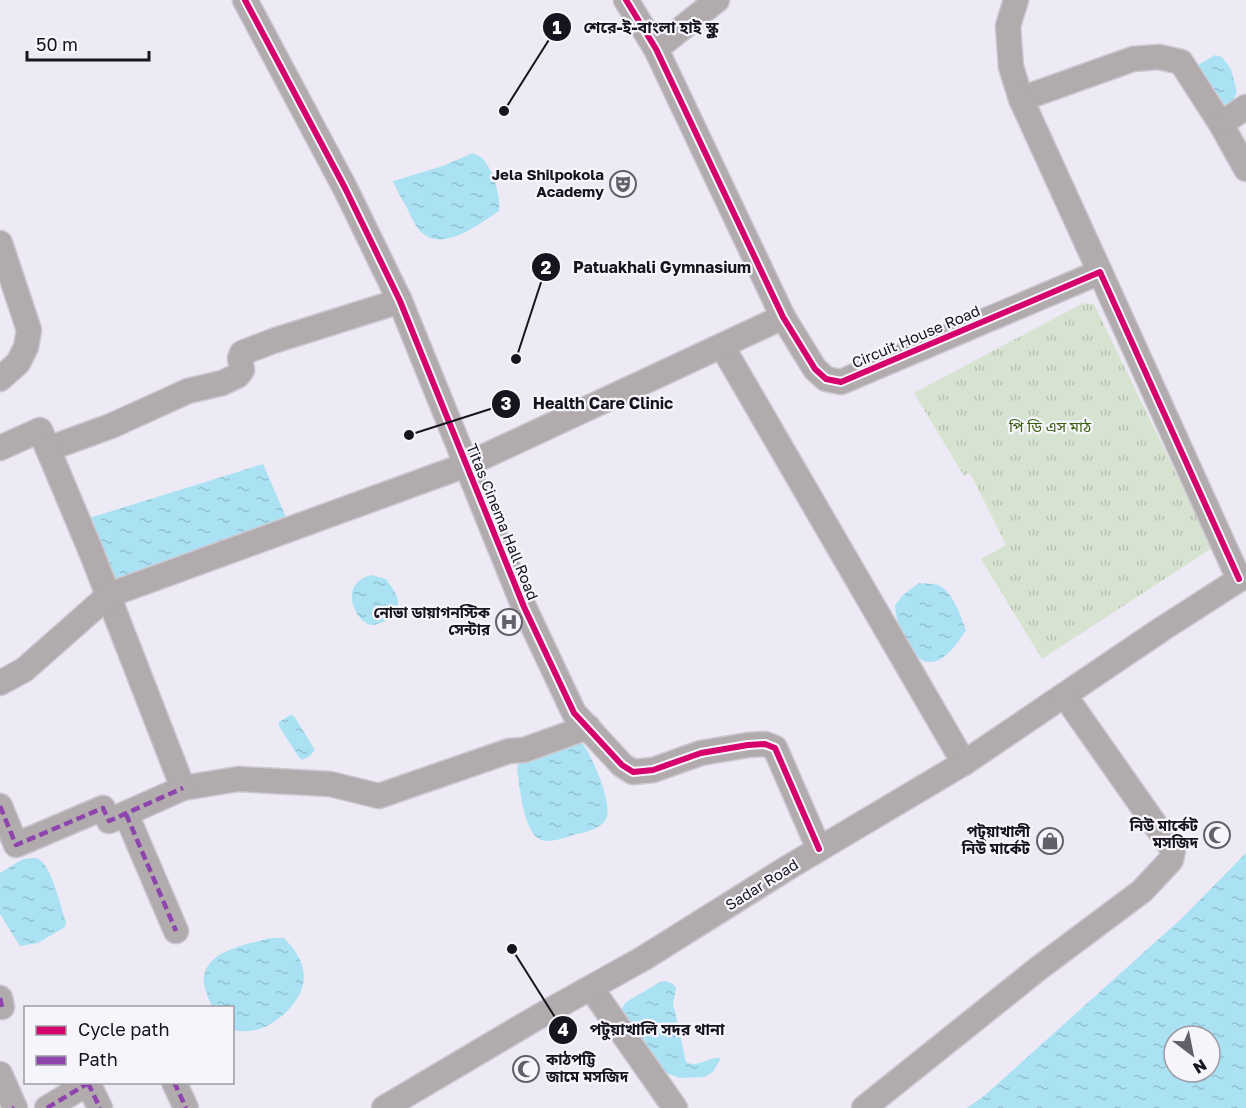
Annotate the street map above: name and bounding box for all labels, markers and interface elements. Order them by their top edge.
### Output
callout: শেরে-ই-বাংলা হাই স্কুল [542,10,731,44]
text: 1 [552,16,562,38]
text: শেরে-ই-বাংলা হাই স্কুল [583,17,719,39]
scale bar [27,24,148,62]
text: 50 m [36,33,78,55]
place label: Jela Shilpokola Academy [492,165,604,200]
theatre icon: Jela Shilpokola Academy [608,169,638,199]
callout: Patuakhali Gymnasium [531,250,763,284]
text: 2 [541,256,552,278]
text: Patuakhali Gymnasium [573,257,751,277]
street label: Circuit House Road [849,301,982,371]
callout: Health Care Clinic [491,387,686,421]
text: 3 [501,392,512,414]
text: Health Care Clinic [533,393,673,413]
park label: পি ডি এস মাঠ [1008,417,1092,435]
street label: Titas Cinema Hall Road [463,441,543,602]
place label: নোভা ডায়াগনস্টিক সেন্টার [373,603,491,638]
hospital icon: নোভা ডায়াগনস্টিক সেন্টার [494,607,524,637]
place label: নিউ মার্কেট মসজিদ [1129,816,1199,851]
mosque icon: নিউ মার্কেট মসজিদ [1202,820,1232,850]
place label: পটুয়াখালী নিউ মার্কেট [961,822,1031,857]
shop icon: পটুয়াখালী নিউ মার্কেট [1035,826,1065,856]
street label: Sadar Road [722,855,801,914]
legend [24,1006,234,1084]
callout: পটুয়াখালি সদর থানা [548,1013,737,1047]
text: Cycle path [78,1018,170,1040]
text: 4 [557,1018,569,1040]
text: পটুয়াখালি সদর থানা [590,1019,725,1041]
north arrow [1162,1024,1222,1084]
text: Path [78,1048,118,1070]
place label: কাঠপট্টি জামে মসজিদ [545,1050,629,1085]
mosque icon: কাঠপট্টি জামে মসজিদ [511,1054,541,1084]
text: N [1189,1055,1210,1078]

